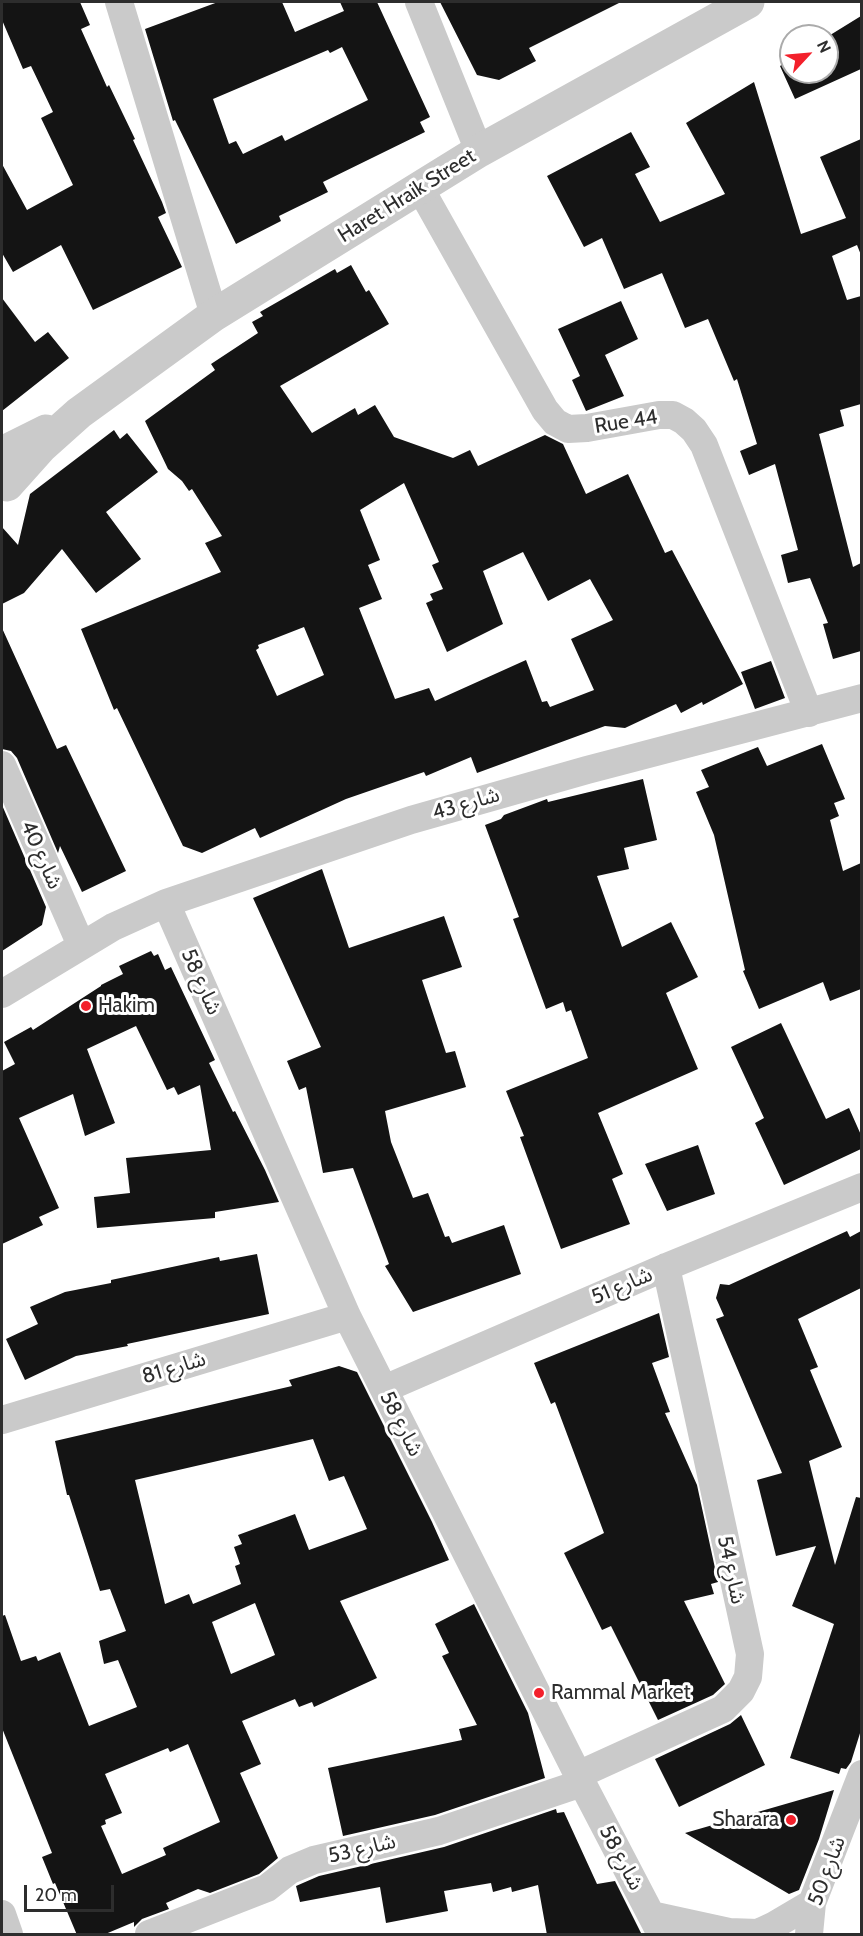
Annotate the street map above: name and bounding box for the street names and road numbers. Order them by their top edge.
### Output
street label: Haret Hraik Street [334,144,480,248]
street label: Rue 44 [593,405,659,439]
street label: شارع 43 [429,782,503,826]
street label: شارع 40 [15,817,67,893]
street label: شارع 58 [175,945,227,1019]
street label: شارع 51 [588,1262,656,1310]
street label: شارع 81 [139,1346,209,1390]
street label: شارع 58 [374,1387,428,1461]
street label: شارع 54 [711,1534,751,1606]
street label: شارع 58 [594,1821,648,1895]
street label: شارع 53 [326,1829,398,1869]
street label: شارع 50 [803,1833,851,1909]

